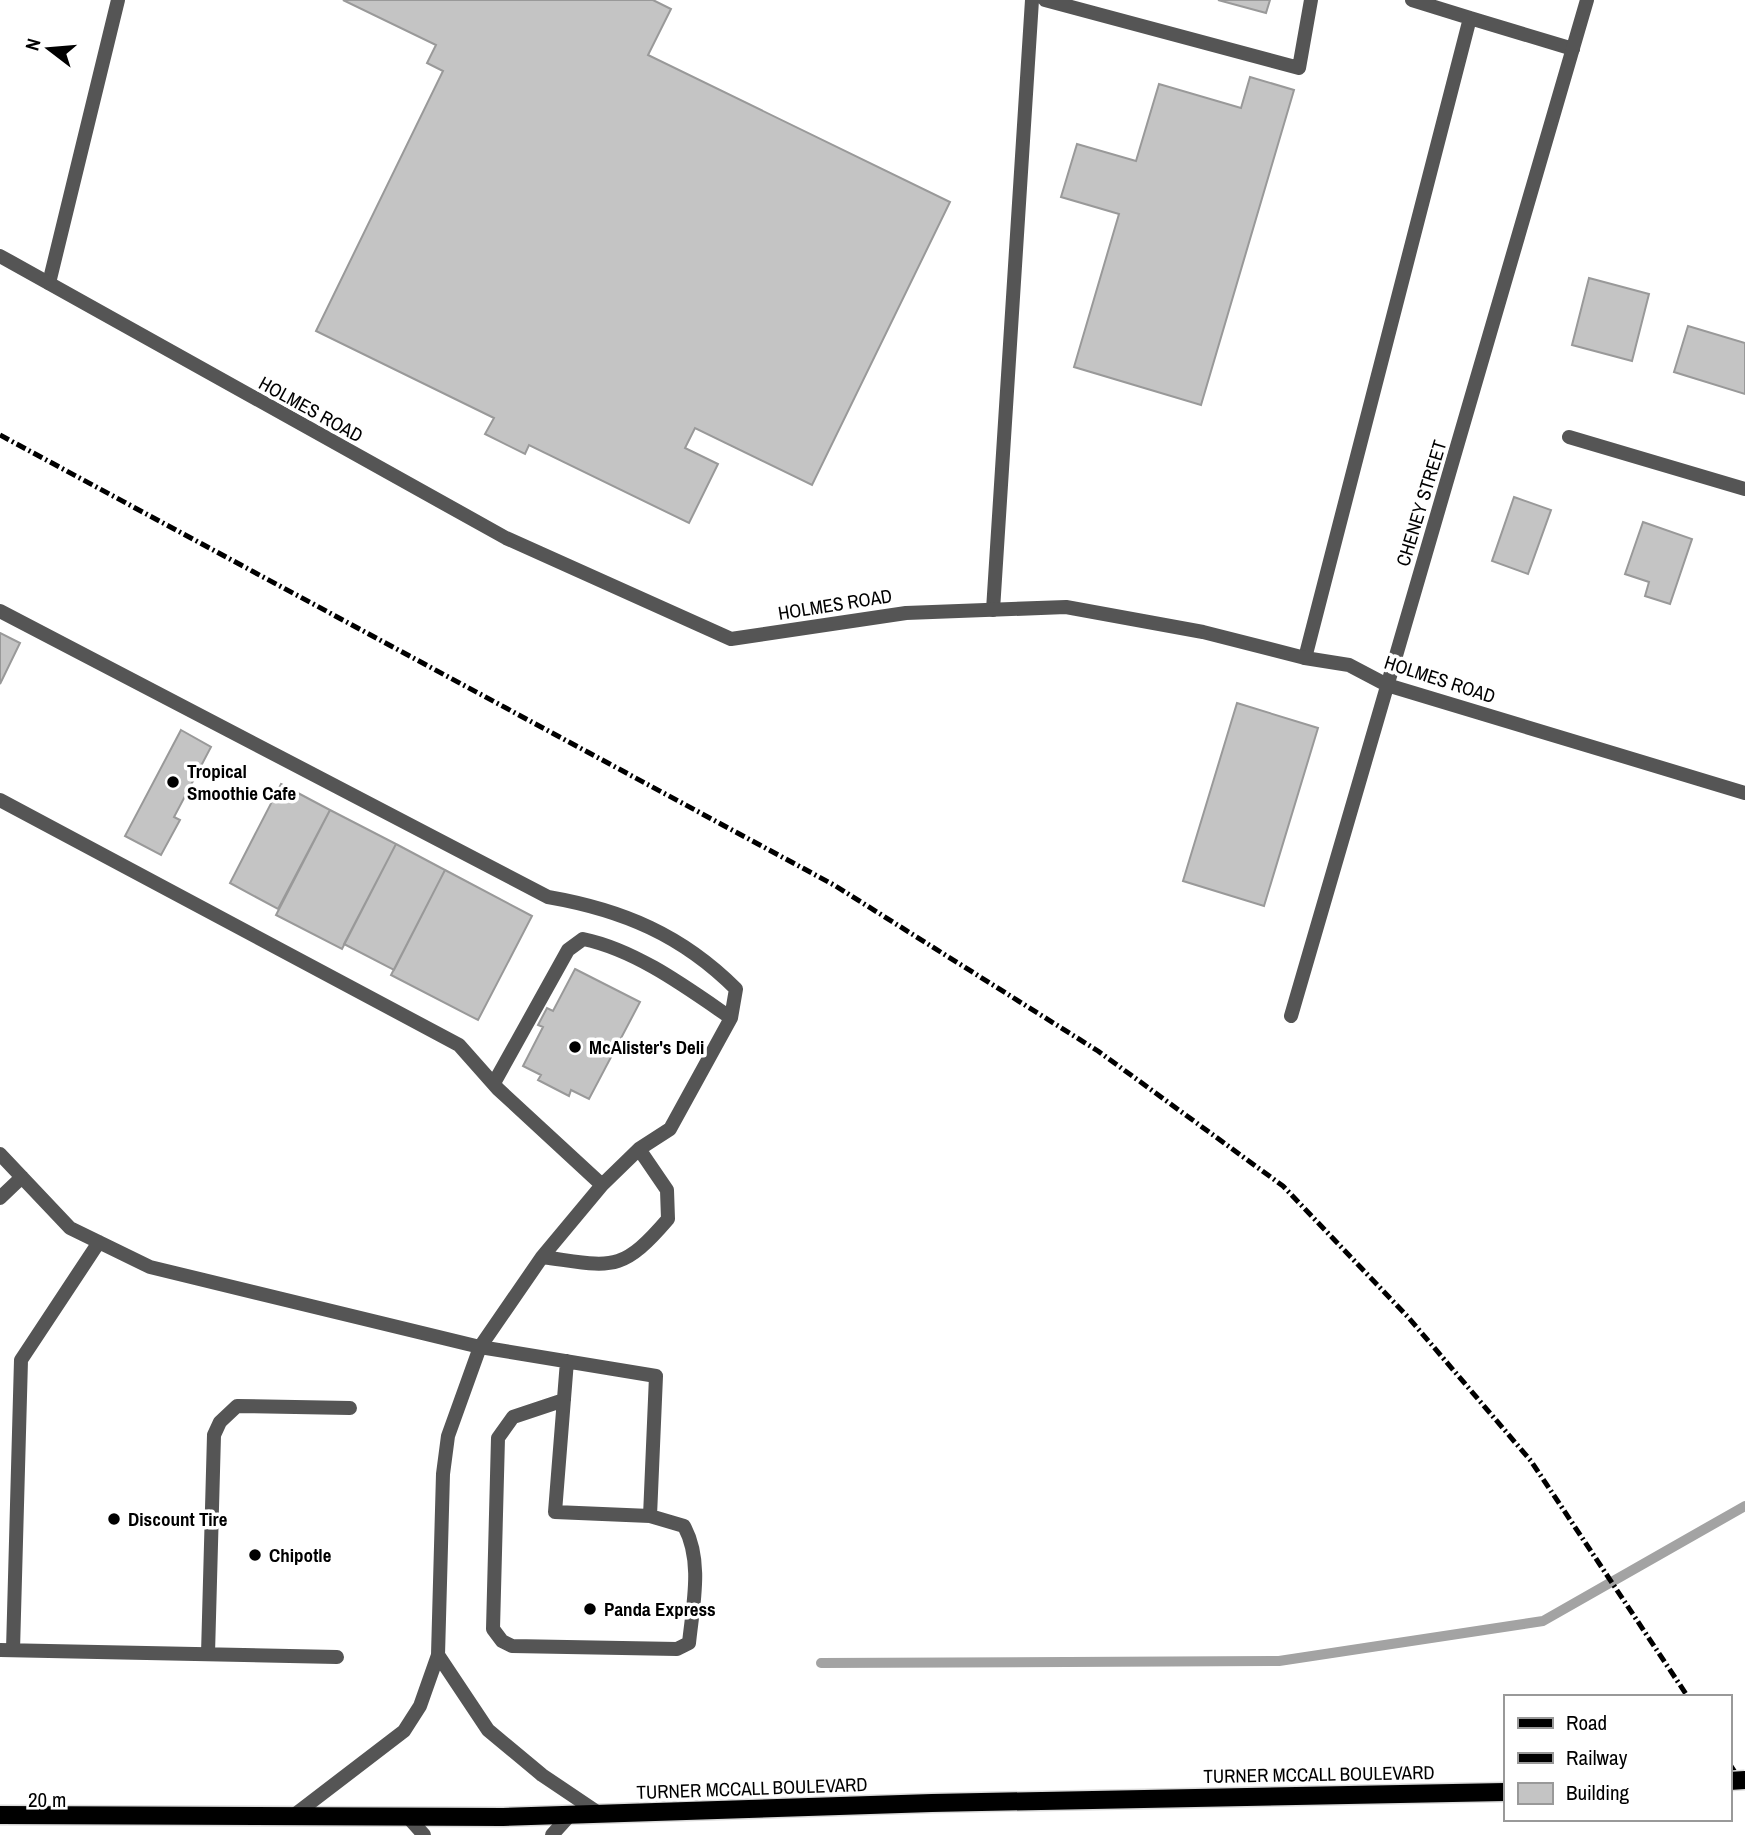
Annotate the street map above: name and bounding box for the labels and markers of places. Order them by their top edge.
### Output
place label: Tropical Smoothie Cafe [187,758,296,806]
marker: Tropical Smoothie Cafe [165,774,181,790]
place label: McAlister's Deli [589,1034,704,1060]
marker: McAlister's Deli [567,1039,583,1055]
place label: Discount Tire [128,1506,228,1532]
marker: Discount Tire [106,1511,122,1527]
place label: Chipotle [269,1542,332,1568]
marker: Chipotle [247,1547,263,1563]
place label: Panda Express [604,1596,716,1622]
marker: Panda Express [582,1601,598,1617]

